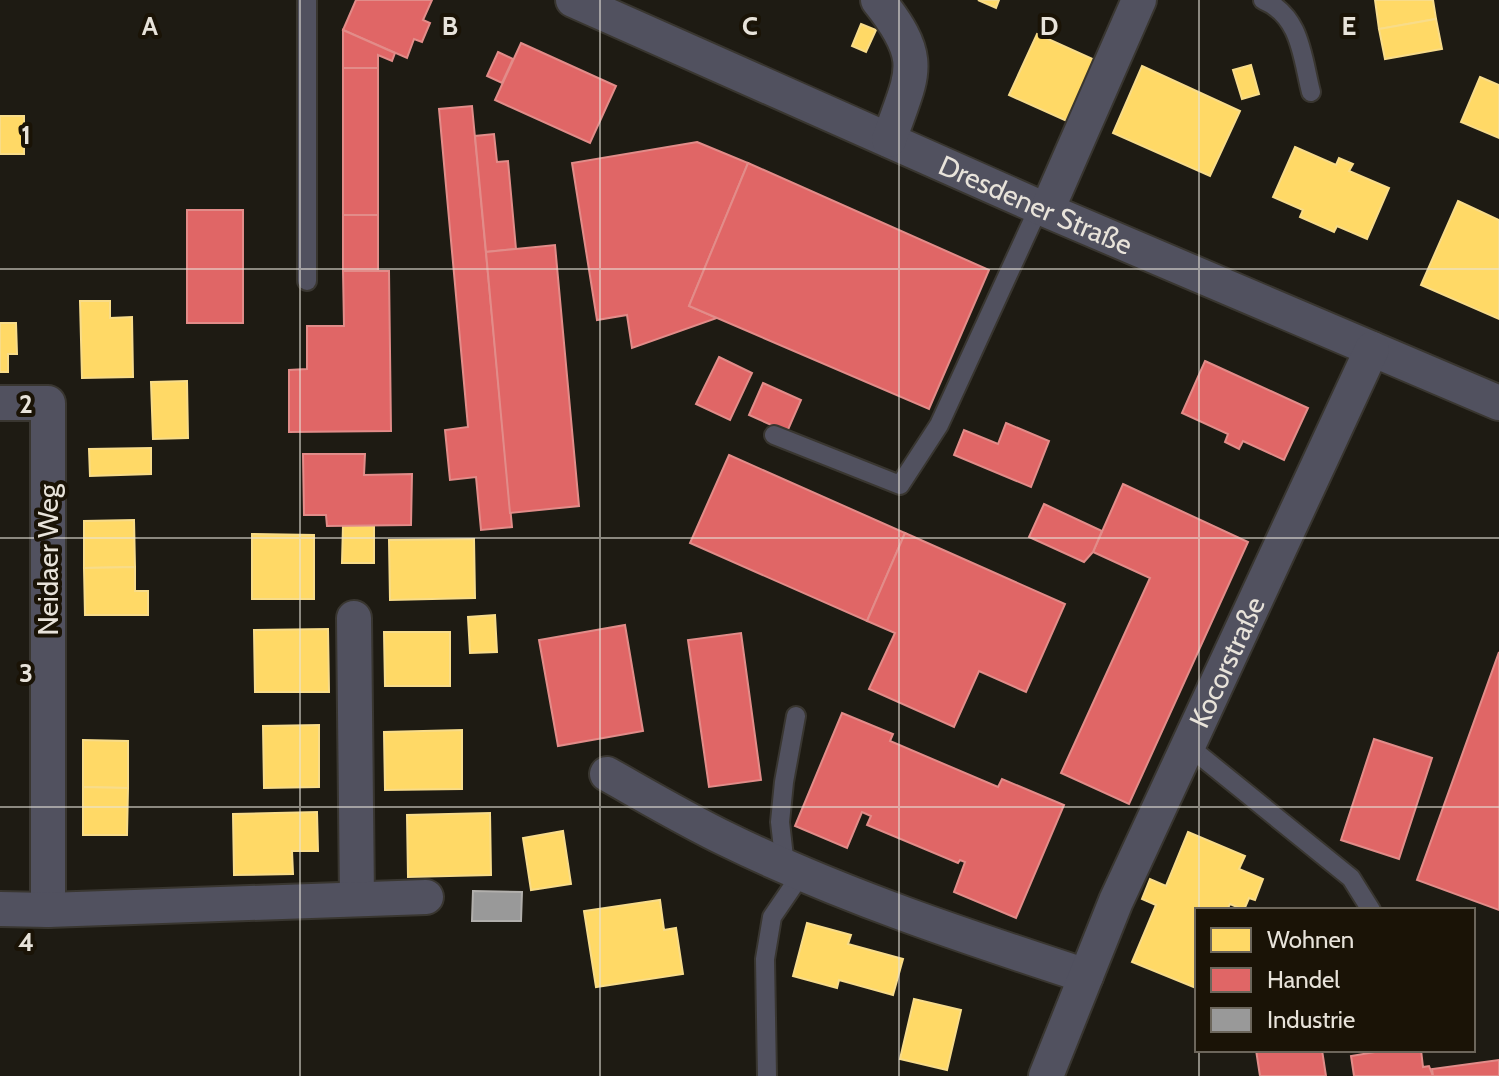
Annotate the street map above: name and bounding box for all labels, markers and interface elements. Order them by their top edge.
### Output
text: A [142,10,159,42]
text: B [442,10,458,42]
text: C [742,10,758,42]
text: D [1040,10,1058,42]
text: E [1342,10,1356,42]
text: 1 [21,119,31,151]
street label: Dresdener Straße [934,148,1138,262]
text: 2 [19,388,33,420]
street label: Neidaer Weg [31,483,65,636]
street label: Kocorstraße [1182,591,1272,733]
text: 3 [19,657,33,689]
legend [1195,908,1475,1052]
text: Wohnen [1267,925,1354,954]
text: 4 [18,926,34,958]
text: Handel [1267,965,1340,994]
text: Industrie [1267,1005,1355,1034]

